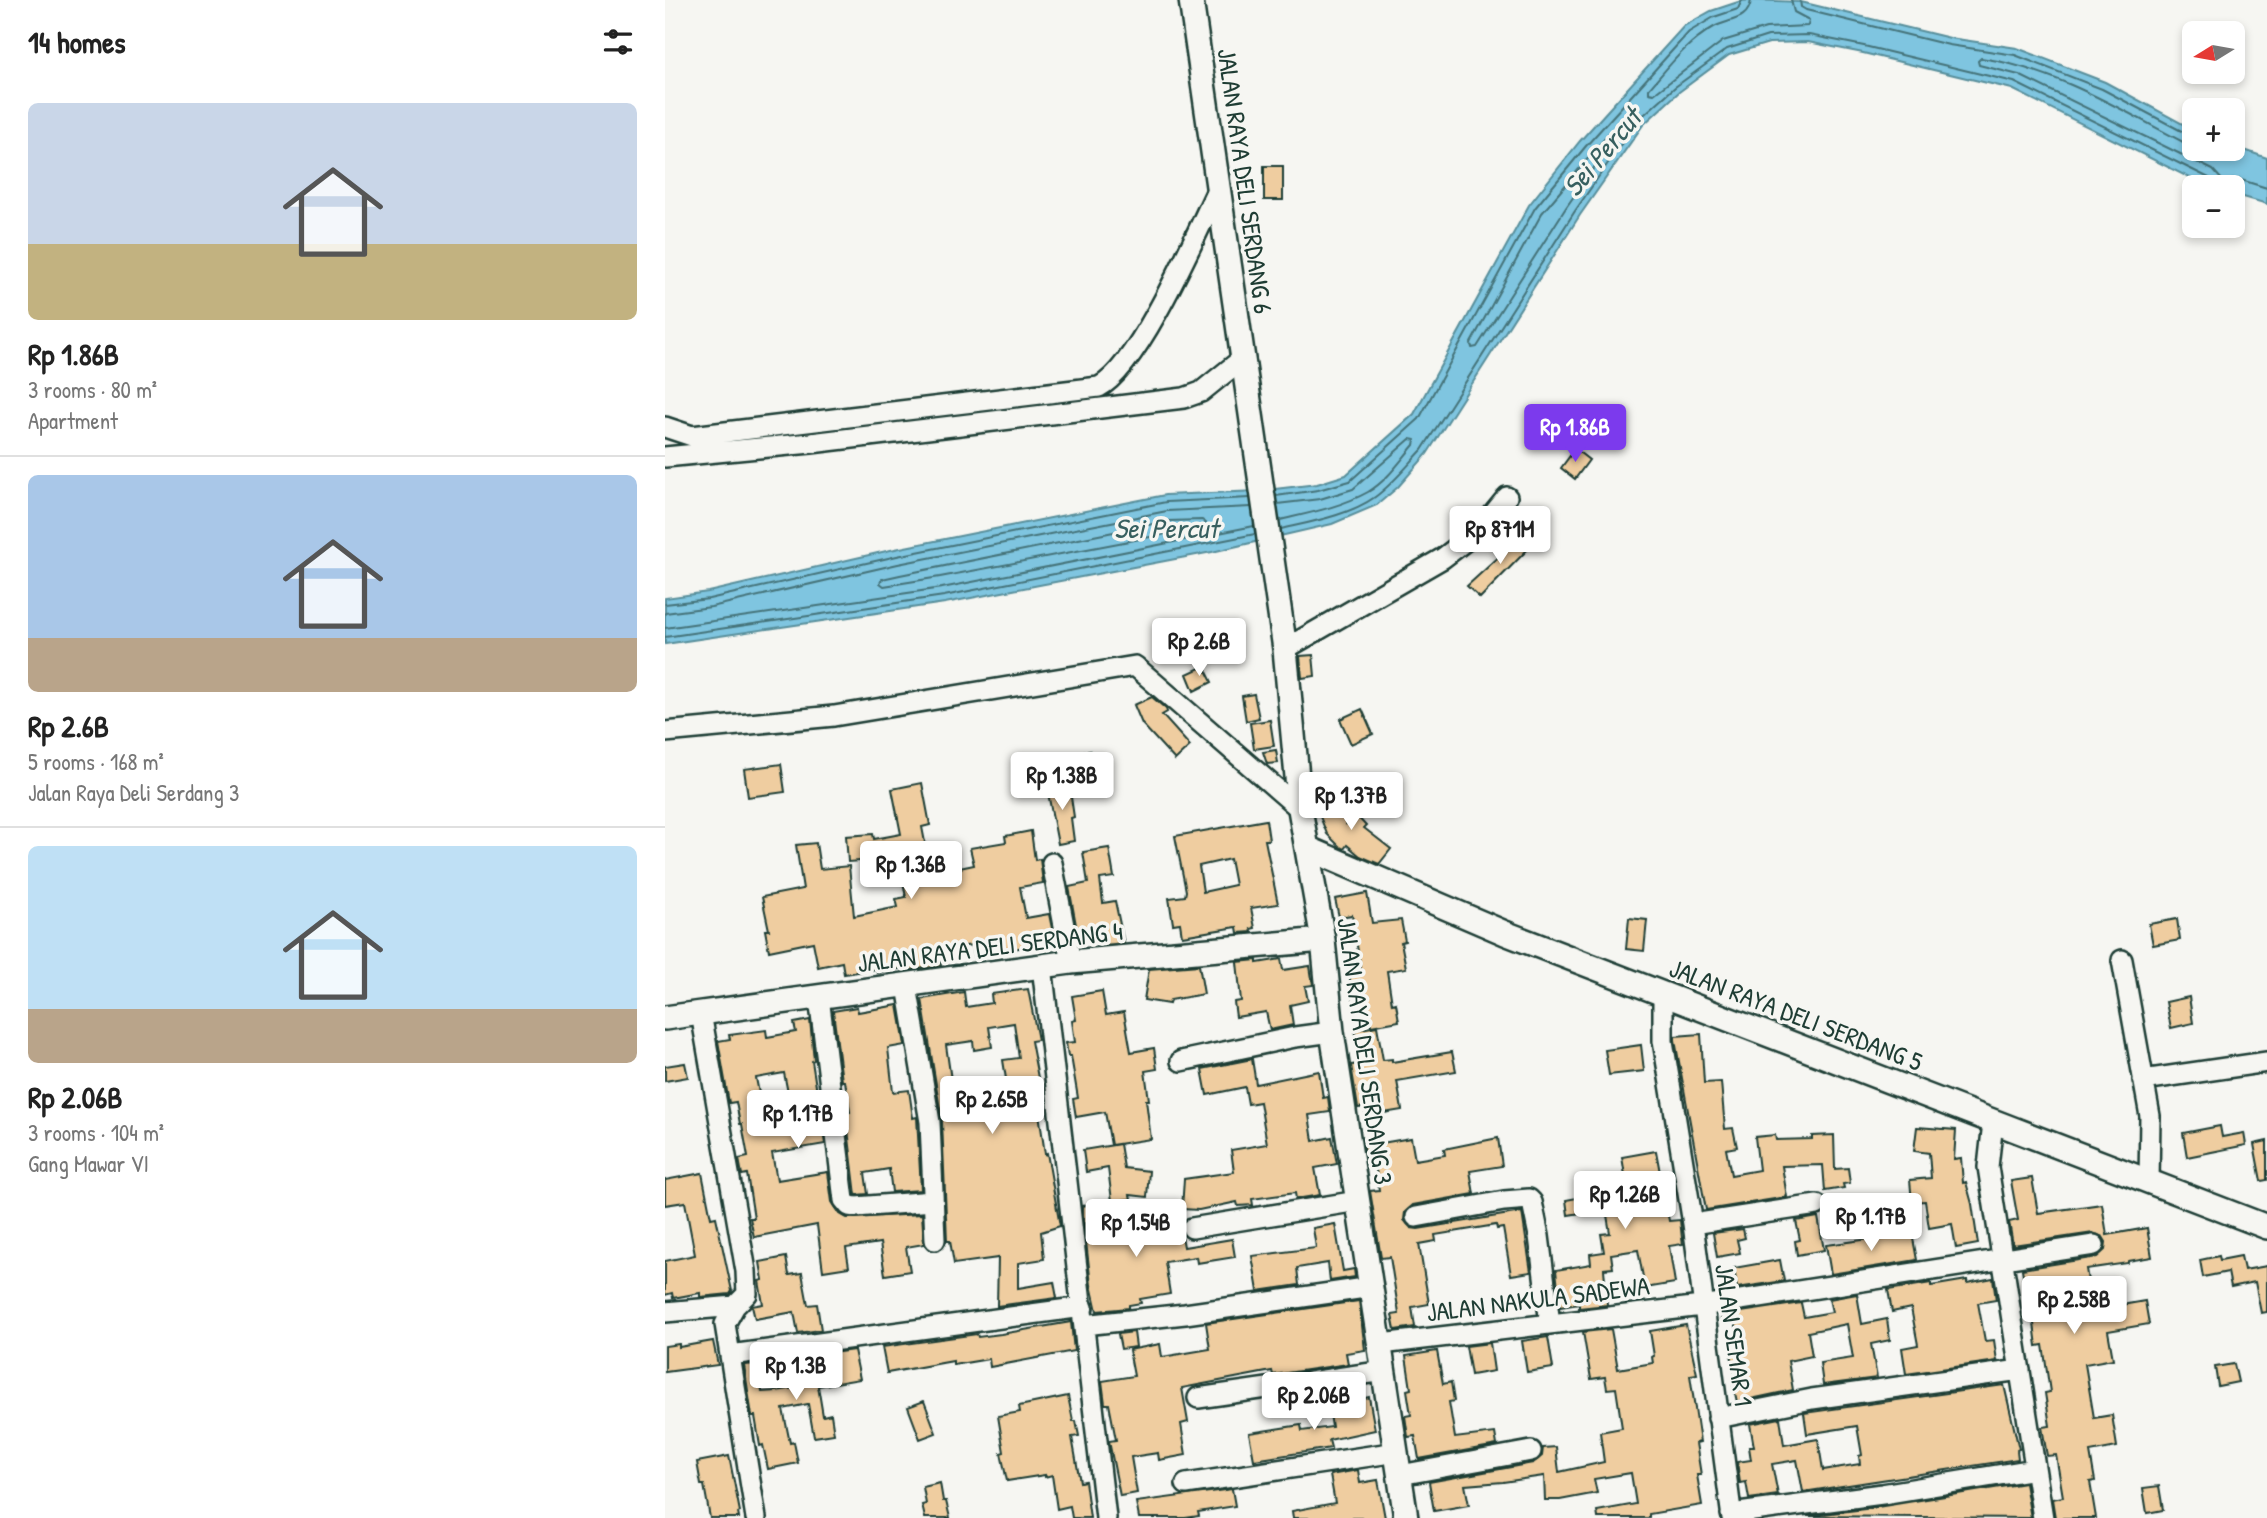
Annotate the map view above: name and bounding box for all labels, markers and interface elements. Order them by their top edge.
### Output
north arrow [2182,21,2245,84]
map controls [2182,21,2245,238]
text: 14 homes [28,22,126,62]
icon: filters [599,23,637,61]
street label: JALAN RAYA DELI SERDANG 6 [1210,46,1281,316]
water label: Sei Percut [1554,97,1653,204]
button: + [2182,98,2245,161]
icon: home [270,149,396,275]
button: − [2182,175,2245,238]
text: Rp 1.86B [28,334,119,374]
text: 3 rooms · 80 m² [28,374,157,405]
text: Apartment [28,405,118,436]
pin: Rp 1.86B [1503,405,1647,464]
text: Rp 1.86B [1540,411,1610,442]
pin: Rp 871M [1435,506,1565,566]
water label: Sei Percut [1114,509,1222,547]
text: Rp 871M [1466,513,1534,544]
icon: home [270,521,396,647]
pin: Rp 2.6B [1134,618,1264,678]
text: Rp 2.6B [1168,625,1230,656]
text: Rp 2.6B [28,706,109,746]
text: 5 rooms · 168 m² [28,746,164,777]
pin: Rp 1.38B [990,752,1134,812]
text: Rp 1.38B [1027,759,1097,790]
pin: Rp 1.37B [1279,772,1423,832]
text: Jalan Raya Deli Serdang 3 [28,777,239,808]
text: Rp 1.37B [1315,779,1387,810]
pin: Rp 1.36B [839,842,983,901]
text: Rp 1.36B [876,848,946,879]
icon: home [270,892,396,1018]
street label: JALAN RAYA DELI SERDANG 4 [855,913,1125,980]
street label: JALAN RAYA DELI SERDANG 3 [1329,915,1402,1187]
street label: JALAN RAYA DELI SERDANG 5 [1665,950,1928,1079]
pin: Rp 2.65B [920,1076,1064,1136]
text: Rp 2.06B [28,1077,122,1117]
text: Rp 2.65B [956,1083,1028,1114]
pin: Rp 1.17B [726,1090,870,1150]
text: Rp 1.17B [763,1097,833,1128]
text: 3 rooms · 104 m² [28,1117,164,1148]
text: Gang Mawar VI [28,1148,149,1179]
pin: Rp 1.26B [1553,1172,1697,1231]
text: Rp 1.26B [1590,1178,1660,1209]
pin: Rp 1.17B [1799,1194,1943,1253]
pin: Rp 1.54B [1064,1200,1208,1259]
text: Rp 1.17B [1836,1200,1906,1231]
text: Rp 1.54B [1102,1206,1170,1237]
street label: JALAN SEMAR 1 [1707,1262,1762,1408]
street label: JALAN NAKULA SADEWA [1424,1267,1652,1330]
pin: Rp 2.58B [2002,1276,2146,1336]
text: Rp 2.58B [2038,1283,2110,1314]
pin: Rp 1.3B [731,1342,861,1402]
text: Rp 1.3B [766,1349,826,1380]
pin: Rp 2.06B [1242,1372,1386,1432]
text: Rp 2.06B [1278,1379,1350,1410]

